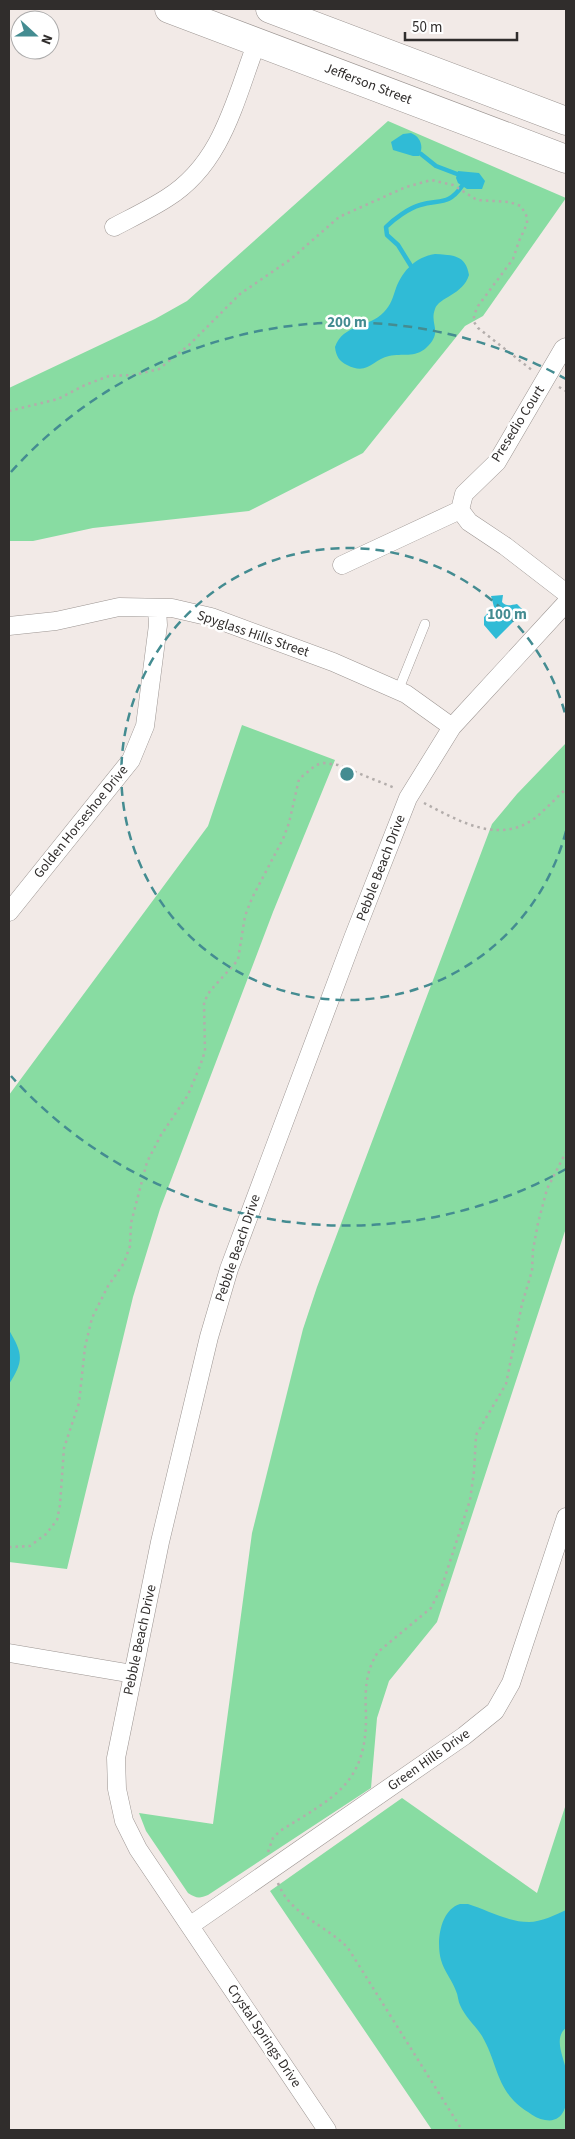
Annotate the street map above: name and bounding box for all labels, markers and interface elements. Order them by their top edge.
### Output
north arrow [10,10,60,60]
scale bar [405,10,518,42]
text: 50 m [412,17,442,38]
text: N [35,31,57,47]
street label: Jefferson Street [321,58,415,110]
text: 200 m [327,312,367,333]
street label: Presedio Court [487,382,550,466]
text: 100 m [487,604,527,625]
street label: Spyglass Hills Street [194,605,312,663]
street label: Golden Horseshoe Drive [29,761,133,883]
centre of rings [338,765,356,783]
street label: Pebble Beach Drive [352,812,411,924]
street label: Pebble Beach Drive [210,1192,266,1304]
street label: Pebble Beach Drive [119,1583,161,1697]
street label: Green Hills Drive [384,1724,474,1796]
street label: Crystal Springs Drive [222,1980,306,2092]

